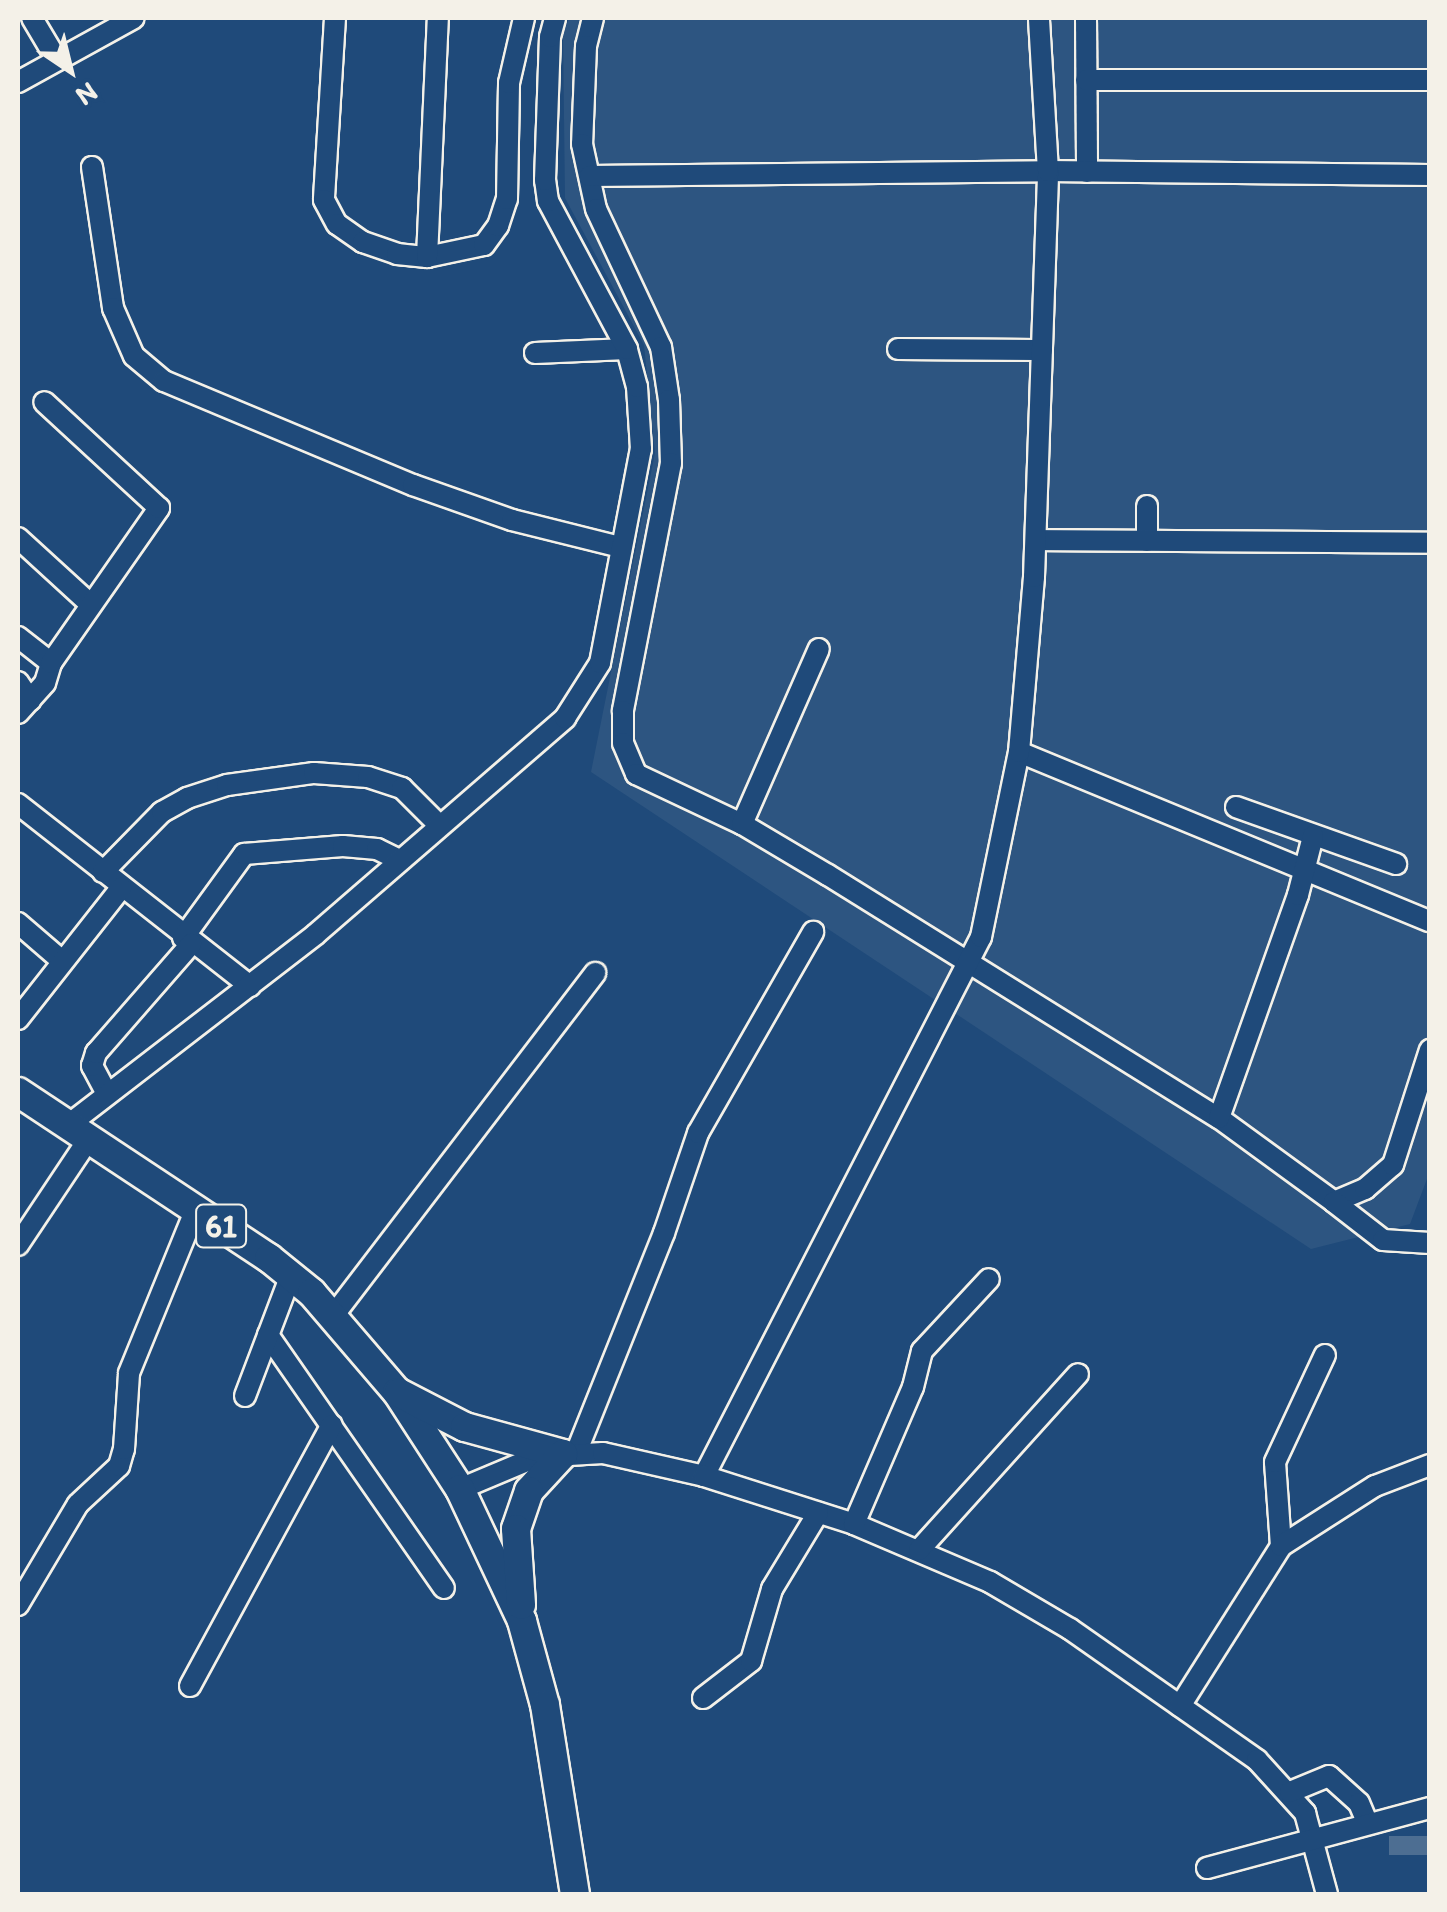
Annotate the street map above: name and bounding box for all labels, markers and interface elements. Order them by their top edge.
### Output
north arrow [20,20,120,120]
text: N [70,75,105,114]
road number: 61 [194,1199,248,1253]

